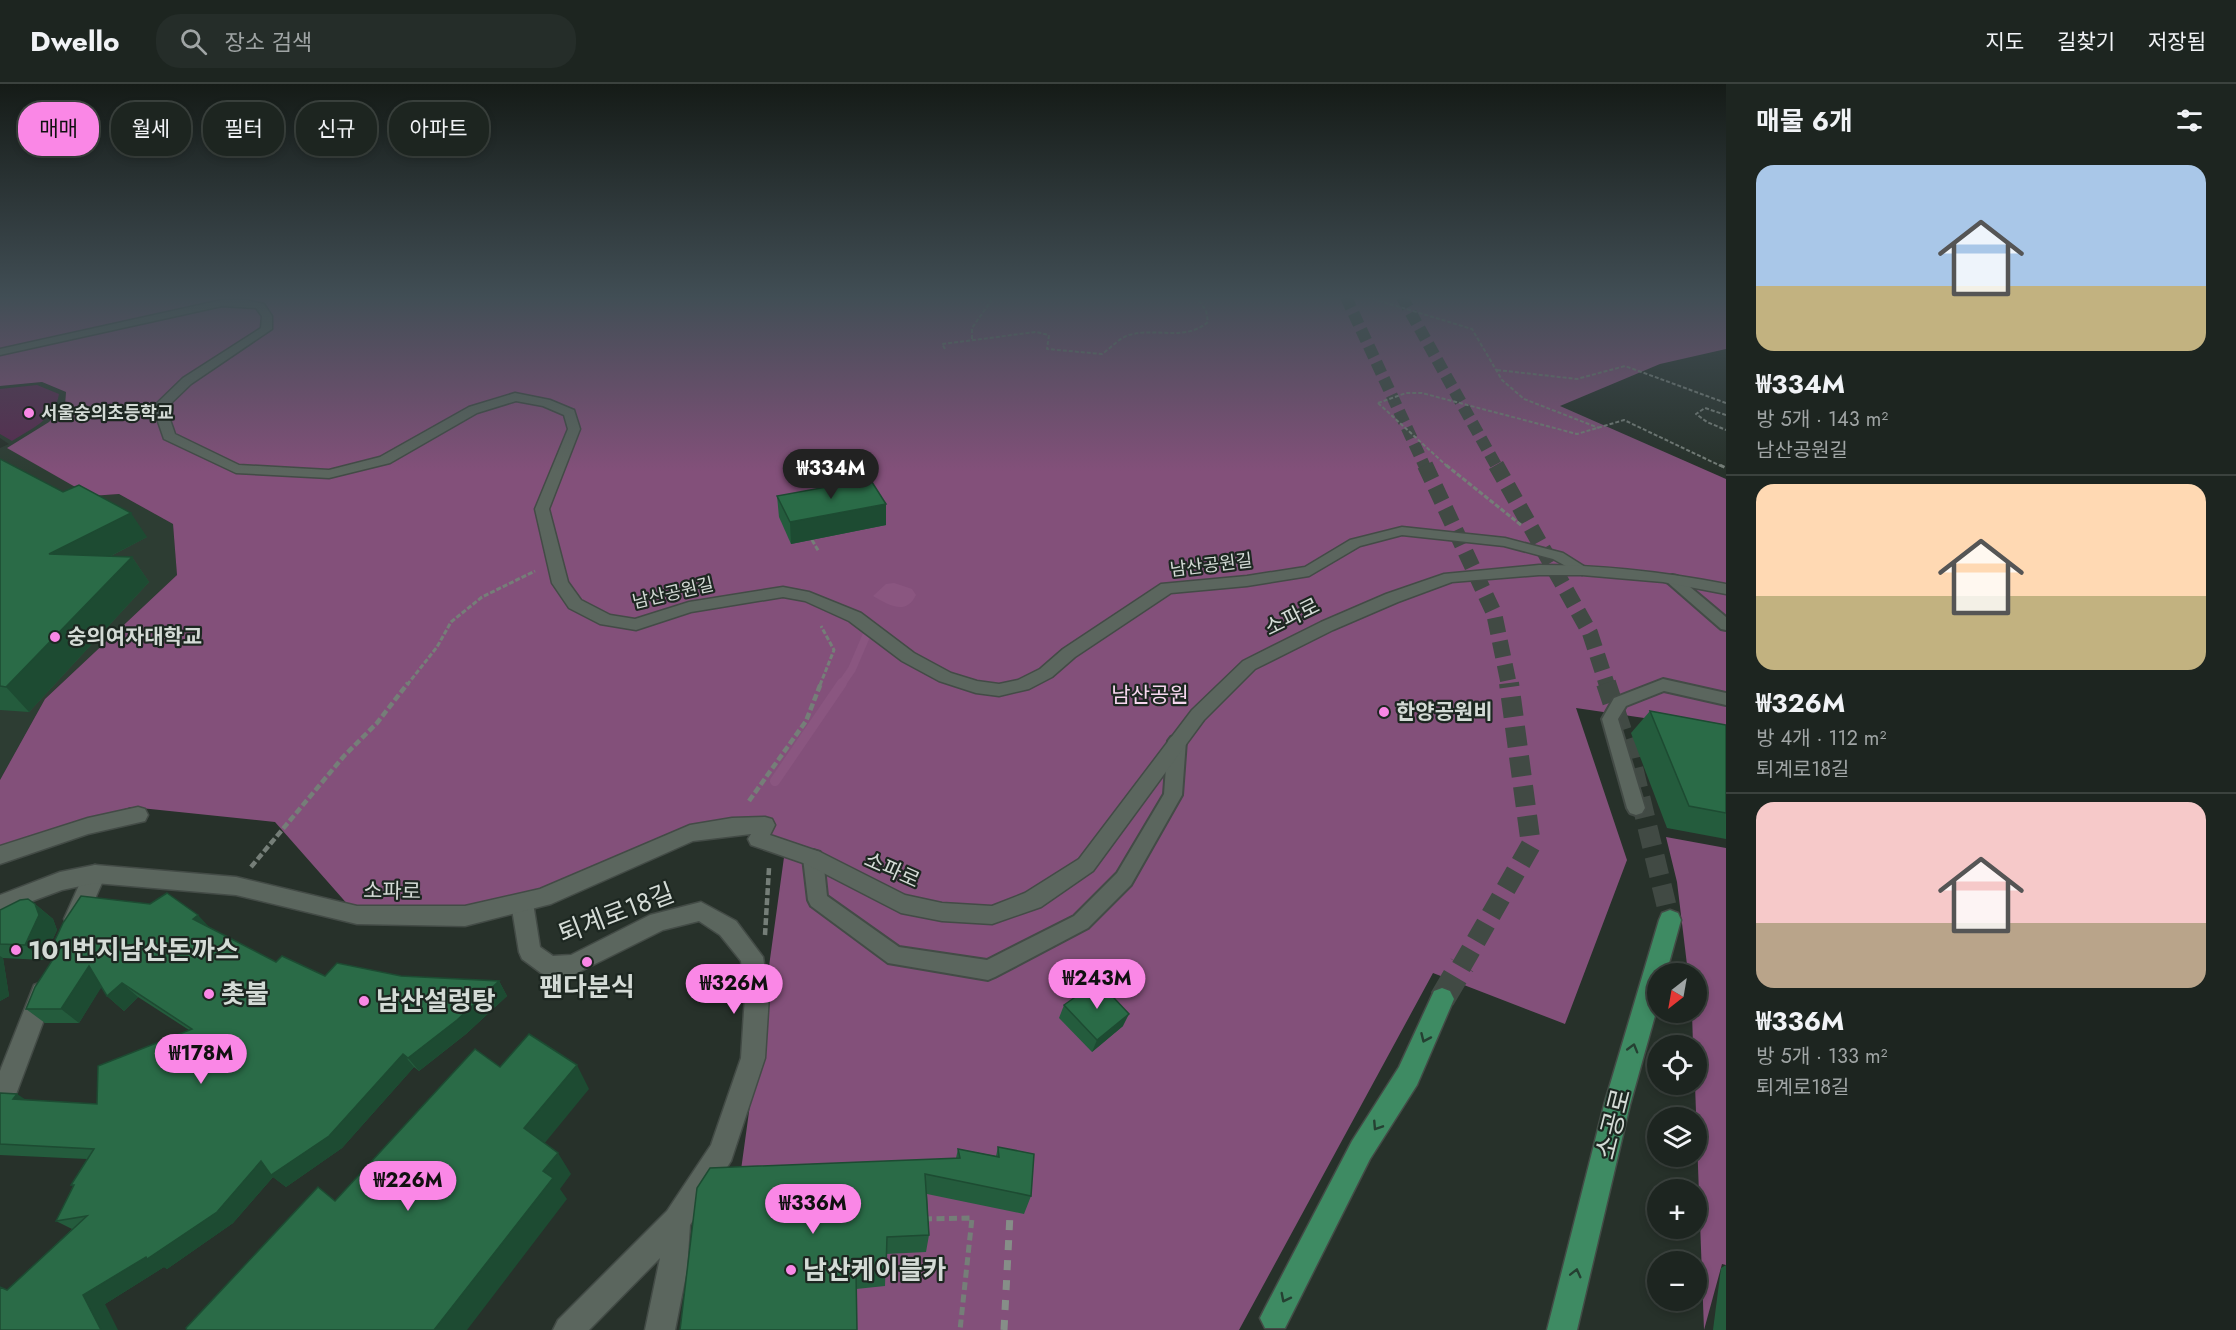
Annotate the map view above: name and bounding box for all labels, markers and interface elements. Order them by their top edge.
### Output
search box [156,14,576,68]
text: Dwello [30,21,120,62]
icon: search [177,25,210,58]
text: 장소 검색 [225,26,312,58]
text: 지도 [1985,27,2024,57]
text: 길찾기 [2057,27,2115,57]
text: 저장됨 [2148,27,2206,57]
chip: 매매 [18,102,99,156]
chip: 월세 [111,102,191,156]
chip: 필터 [203,102,284,156]
chip: 신규 [296,102,377,156]
chip: 아파트 [389,102,489,156]
text: 매물 6개 [1756,102,1853,140]
icon: filters [2173,104,2206,137]
icon: home [1927,204,2035,312]
text: ₩334M [1756,365,1845,403]
place label: 서울숭의초등학교 [41,400,173,426]
text: 방 5개 · 143 m² [1756,405,1888,434]
marker: 서울숭의초등학교 [22,406,36,420]
text: 남산공원길 [1756,436,1848,465]
pin: ₩334M [789,449,873,500]
text: ₩334M [797,454,865,483]
icon: home [1927,523,2035,631]
street label: 남산공원길 [1168,547,1254,583]
street label: 남산공원길 [630,571,716,615]
street label: 소파로 [1259,591,1325,643]
place label: 숭의여자대학교 [67,622,202,652]
marker: 숭의여자대학교 [48,630,62,644]
park label: 남산공원 [1111,680,1189,710]
text: ₩326M [1756,684,1845,722]
place label: 한양공원비 [1396,697,1493,727]
marker: 한양공원비 [1377,705,1391,719]
text: 방 4개 · 112 m² [1756,724,1886,753]
text: 퇴계로18길 [1756,755,1850,784]
icon: home [1927,841,2035,949]
street label: 소파로 [859,845,925,895]
street label: 퇴계로18길 [552,873,680,953]
street label: 소파로 [363,875,421,907]
place label: 101번지남산돈까스 [28,931,239,969]
marker: 101번지남산돈까스 [9,943,23,957]
marker: 팬다분식 [580,955,594,969]
pin: ₩243M [1055,959,1139,1010]
north arrow [1647,963,1707,1023]
map controls [1647,963,1707,1311]
pin: ₩326M [692,964,776,1015]
text: ₩243M [1062,964,1132,993]
place label: 팬다분식 [539,968,635,1006]
text: ₩326M [700,969,768,998]
place label: 촛불 [221,975,269,1013]
place label: 남산설렁탕 [376,982,496,1020]
marker: 촛불 [202,987,216,1001]
marker: 남산설렁탕 [357,994,371,1008]
text: ₩336M [1756,1002,1844,1040]
one-way arrow [1421,1031,1433,1042]
pin: ₩178M [159,1034,243,1085]
button: locate [1647,1035,1707,1095]
text: ₩178M [169,1039,233,1068]
text: 방 5개 · 133 m² [1756,1042,1887,1071]
one-way arrow [1626,1044,1638,1054]
text: 퇴계로18길 [1756,1073,1850,1102]
street label: 소공로 [1586,1085,1640,1163]
button: layers [1647,1107,1707,1167]
one-way arrow [1373,1119,1384,1130]
pin: ₩226M [366,1161,450,1212]
text: ₩226M [373,1166,443,1195]
button: + [1647,1179,1707,1239]
pin: ₩336M [771,1184,855,1235]
text: ₩336M [779,1189,847,1218]
place label: 남산케이블카 [803,1251,947,1289]
button: − [1647,1251,1707,1311]
marker: 남산케이블카 [784,1263,798,1277]
one-way arrow [1568,1268,1581,1278]
one-way arrow [1281,1291,1293,1302]

